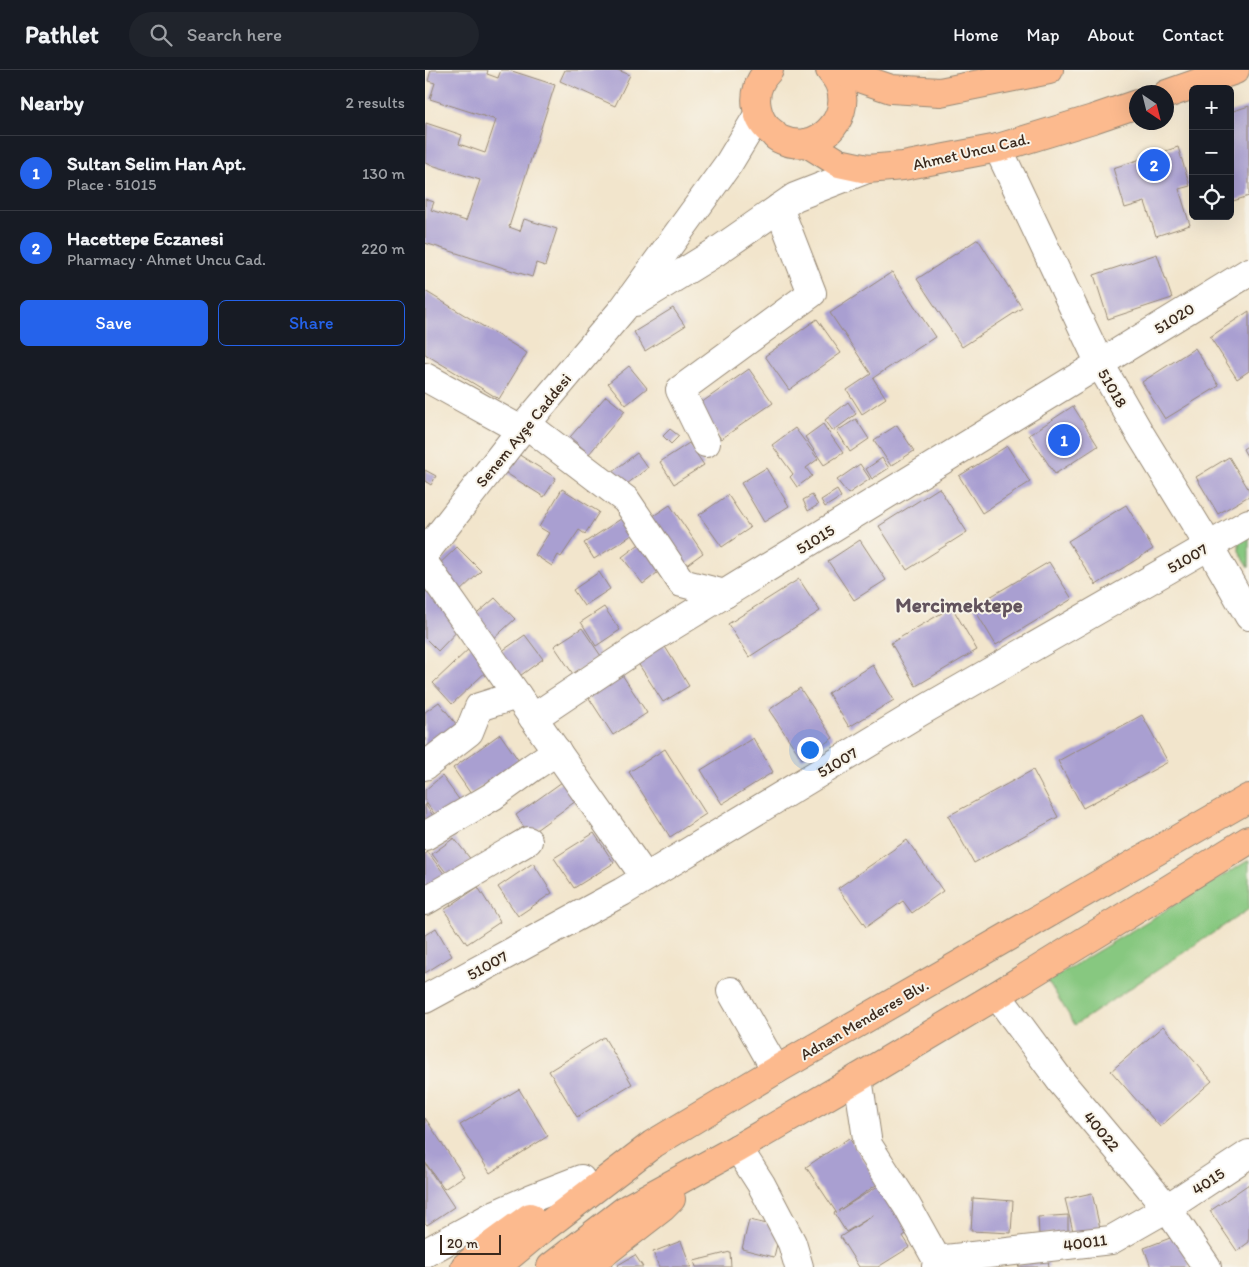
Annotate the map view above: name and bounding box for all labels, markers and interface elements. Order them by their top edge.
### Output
search box [129,12,479,57]
text: Pathlet [25,20,99,49]
icon: search [147,21,175,49]
text: Search here [187,23,282,46]
text: Home [953,24,999,46]
text: Map [1027,24,1060,46]
text: About [1088,24,1134,46]
text: Contact [1162,24,1224,46]
north arrow [1129,85,1174,130]
map controls [1189,85,1234,220]
button: + [1189,85,1234,130]
text: Nearby [20,90,84,115]
text: 2 results [345,93,405,112]
street label: Ahmet Uncu Cad. [911,129,1032,174]
button: − [1189,130,1234,175]
pin: 2 [1138,146,1170,184]
text: Sultan Selim Han Apt. [67,152,246,175]
text: 1 [32,164,40,183]
text: 130 m [362,164,405,183]
text: Place · 51015 [67,175,156,194]
button: locate [1189,175,1234,220]
text: Hacettepe Eczanesi [67,227,224,250]
text: 2 [32,239,40,258]
text: 220 m [361,239,405,258]
text: Pharmacy · Ahmet Uncu Cad. [67,250,266,269]
street label: 51020 [1151,299,1198,338]
button: Save [20,300,208,346]
button: Share [218,300,405,346]
street label: 51018 [1094,365,1131,411]
street label: Senem Ayşe Caddesi [472,370,575,491]
pin: 1 [1048,421,1080,459]
street label: 51015 [793,520,838,558]
street label: 51007 [1164,539,1211,578]
district label: Mercimektepe [895,592,1023,618]
your location [797,737,823,763]
street label: 51007 [814,743,861,782]
street label: 51007 [464,947,511,984]
street label: Adnan Menderes Blv. [797,975,932,1064]
street label: 40022 [1080,1108,1124,1156]
street label: 4015 [1188,1164,1228,1199]
street label: 40011 [1062,1230,1109,1255]
scale bar [440,1232,501,1255]
text: 20 m [447,1235,478,1252]

